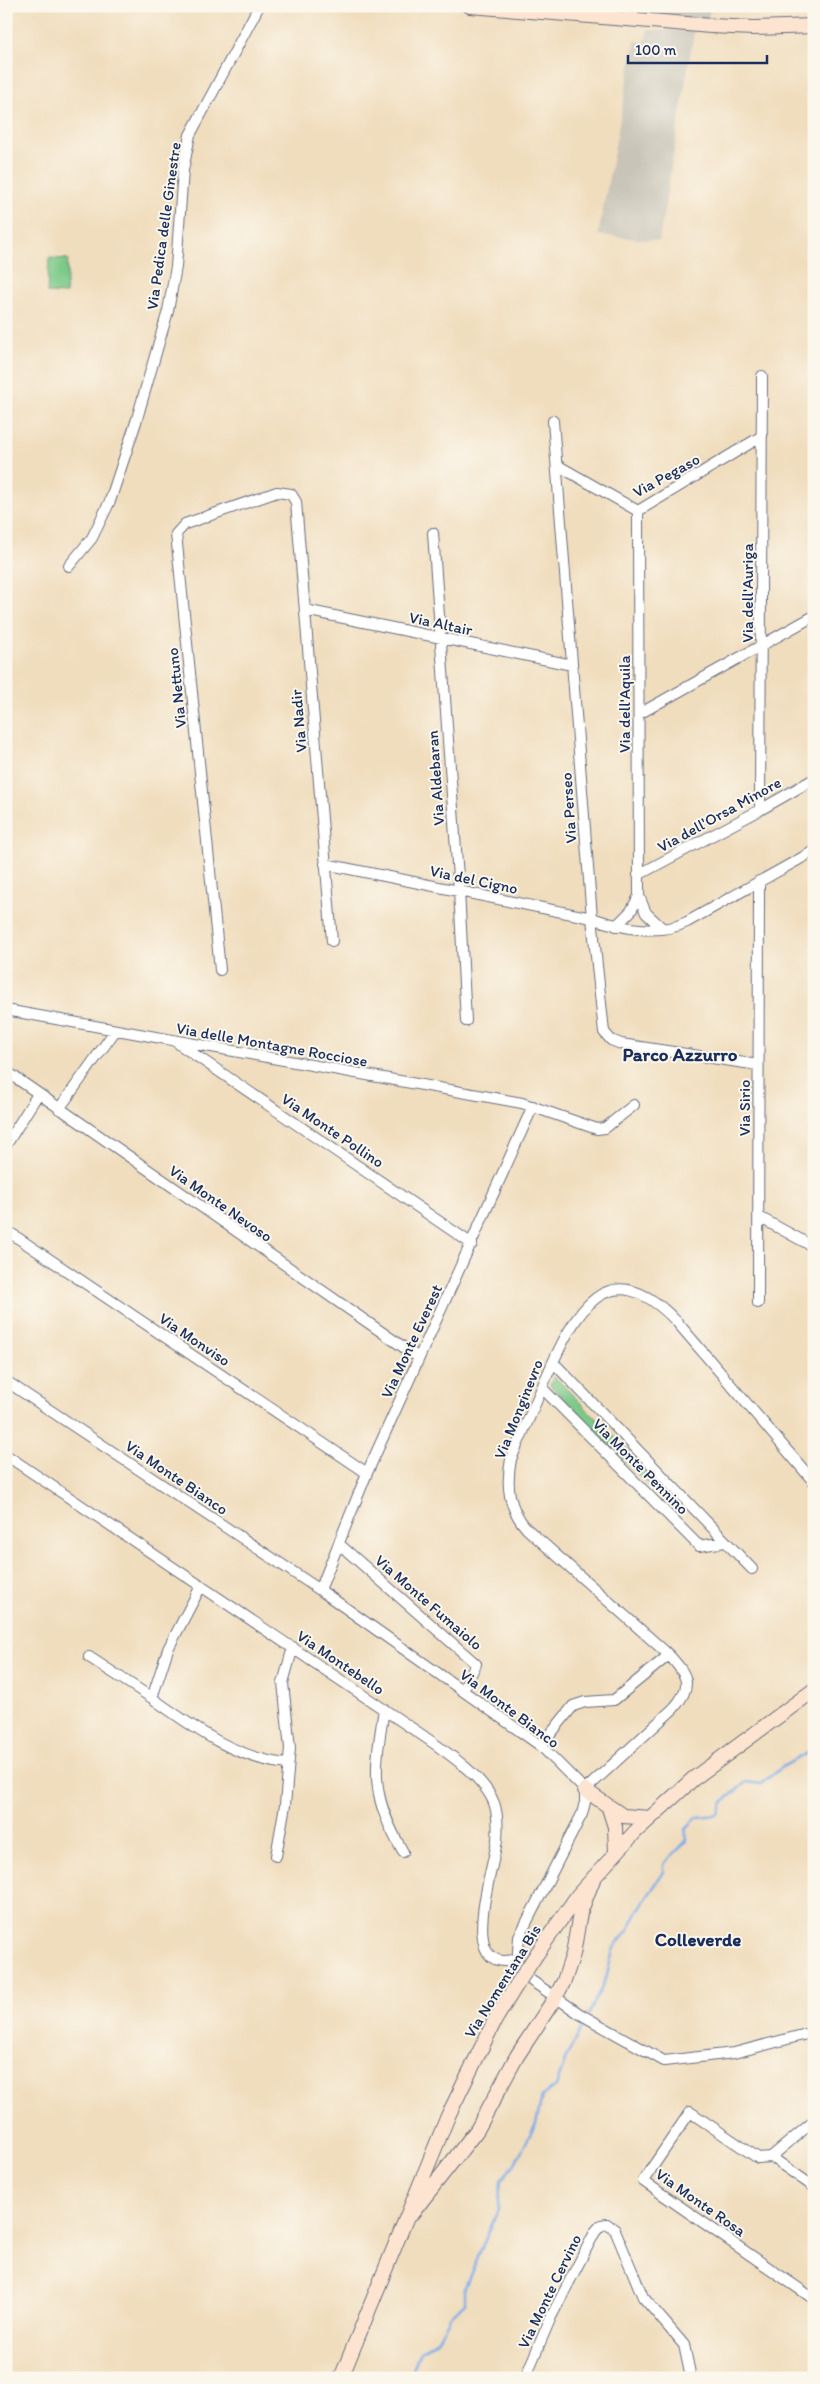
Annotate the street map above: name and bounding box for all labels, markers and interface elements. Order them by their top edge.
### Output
scale bar [628,32,766,64]
text: 100 m [635,41,677,59]
street label: Via Pedica delle Ginestre [142,141,185,311]
street label: Via Pegaso [629,449,703,502]
street label: Via dell'Auriga [738,543,757,643]
street label: Via Altair [407,607,475,640]
street label: Via Nettuno [163,647,190,729]
street label: Via dell'Aquila [615,654,634,753]
street label: Via Nadir [286,689,311,753]
street label: Via Aldebaran [423,729,448,826]
street label: Via Perseo [557,772,580,844]
street label: Via dell'Orsa Minore [654,773,784,856]
street label: Via del Cigno [428,861,520,898]
street label: Via delle Montagne Rocciose [175,1018,369,1071]
district label: Parco Azzurro [622,1043,738,1066]
street label: Via Sirio [735,1080,754,1136]
street label: Via Monte Pollino [278,1089,388,1172]
street label: Via Monte Nevoso [165,1161,276,1246]
street label: Via Monte Everest [377,1281,446,1401]
street label: Via Monviso [155,1309,234,1370]
street label: Via Monginevro [490,1357,547,1462]
street label: Via Monte Pennino [589,1414,693,1518]
street label: Via Monte Bianco [122,1436,232,1519]
street label: Via Monte Fumaiolo [371,1551,486,1654]
street label: Via Montebello [293,1626,388,1699]
street label: Via Monte Bianco [456,1665,563,1752]
street label: Via Nomentana Bis [460,1921,545,2041]
district label: Colleverde [655,1928,741,1951]
street label: Via Monte Rosa [652,2164,750,2241]
street label: Via Monte Cervino [514,2231,585,2351]

